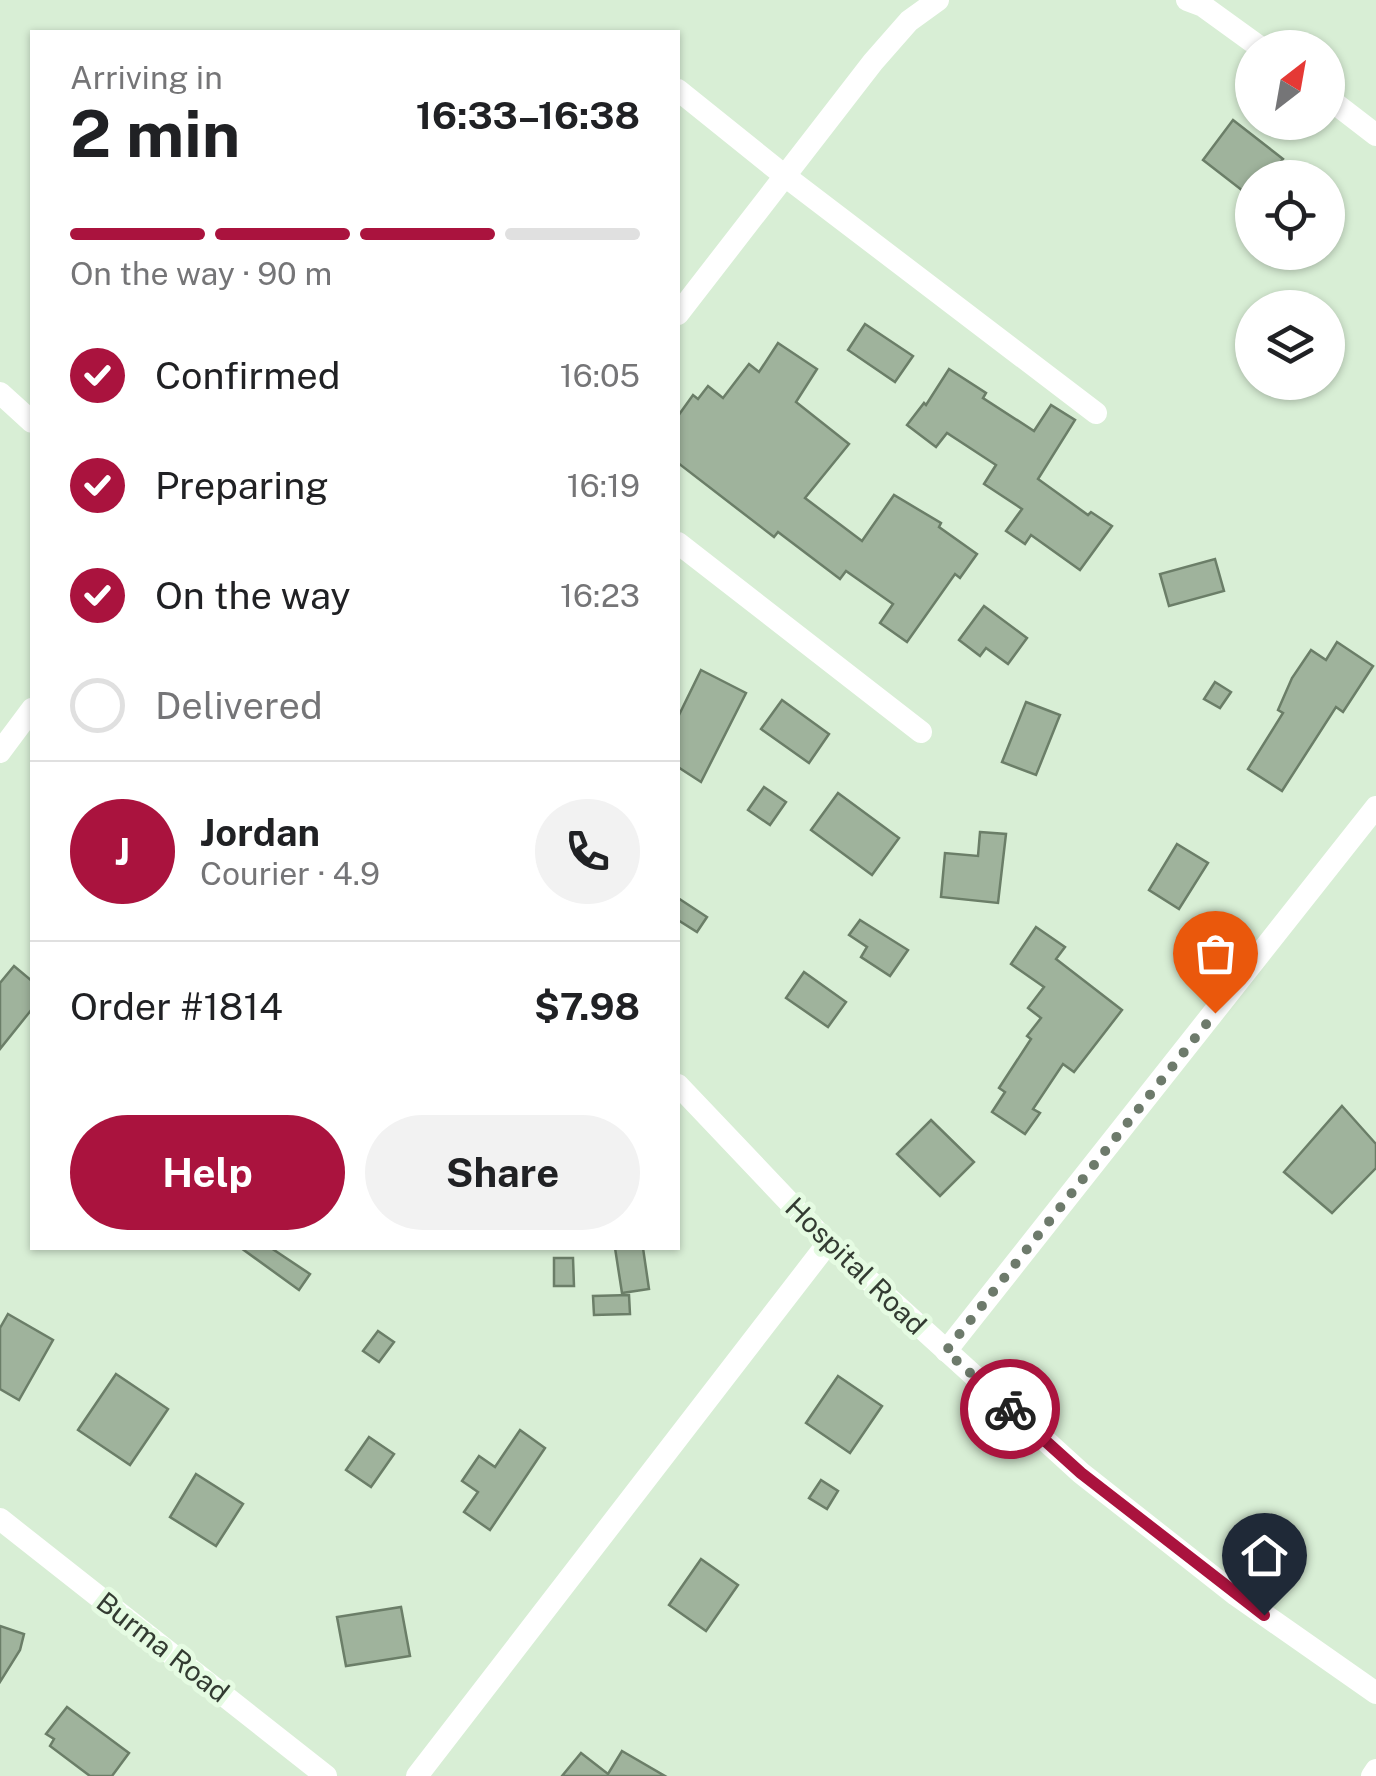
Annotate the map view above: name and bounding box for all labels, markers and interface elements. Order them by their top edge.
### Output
north arrow [1235,30,1345,140]
map controls [1235,30,1345,400]
text: Arriving in [70,59,223,96]
text: 16:33–16:38 [416,93,640,138]
text: 2 min [70,95,240,172]
button: locate [1235,160,1345,270]
text: On the way · 90 m [70,255,332,292]
button: layers [1235,290,1345,400]
icon: check [70,348,125,403]
text: Confirmed [155,353,340,398]
text: 16:05 [560,357,640,394]
icon: check [70,458,125,513]
text: Preparing [155,463,329,508]
text: 16:19 [567,467,640,504]
icon: check [70,568,125,623]
text: On the way [155,573,351,618]
text: 16:23 [560,577,640,614]
text: Delivered [155,683,323,728]
button: phone [535,799,640,904]
text: Jordan [200,810,320,855]
text: J [115,829,130,874]
text: Courier · 4.9 [200,855,380,892]
pin [1173,911,1258,1014]
icon: bag [1188,926,1243,981]
text: Order #1814 [70,984,283,1029]
text: $7.98 [534,984,640,1029]
button: Help [70,1115,345,1230]
button: Share [365,1115,640,1230]
street label: Hospital Road [779,1190,934,1341]
courier [960,1359,1060,1459]
icon: bike [983,1382,1038,1437]
pin [1222,1513,1307,1616]
icon: home [1237,1528,1292,1583]
street label: Burma Road [91,1585,236,1709]

